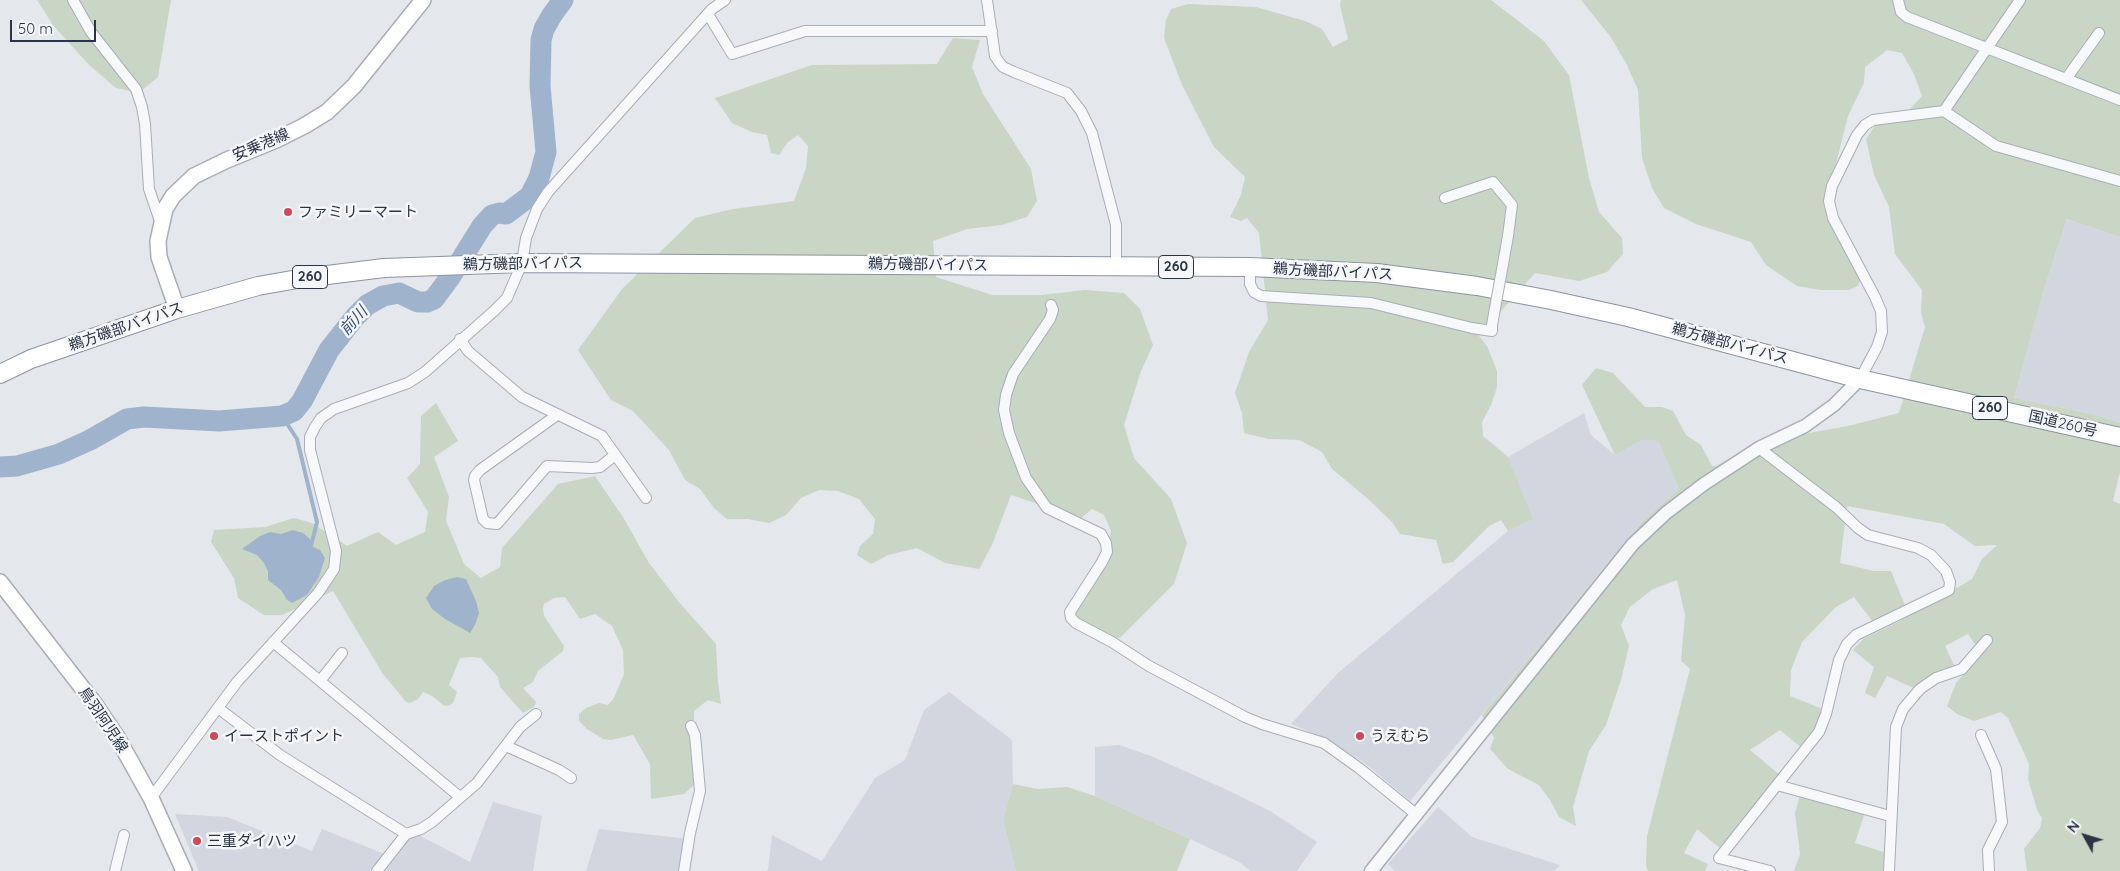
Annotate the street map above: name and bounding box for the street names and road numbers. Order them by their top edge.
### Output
street label: 安乗港線 [230,125,292,165]
street label: 鵜方磯部バイパス [463,254,583,274]
street label: 鵜方磯部バイパス [868,255,988,275]
road number: 260 [1158,256,1194,278]
street label: 鵜方磯部バイパス [1273,260,1393,284]
road number: 260 [292,266,328,288]
street label: 鵜方磯部バイパス [66,299,186,355]
street label: 鵜方磯部バイパス [1670,320,1790,368]
road number: 260 [1972,396,2008,419]
street label: 国道260号 [2027,407,2099,441]
street label: 鳥羽阿児線 [75,684,131,756]

